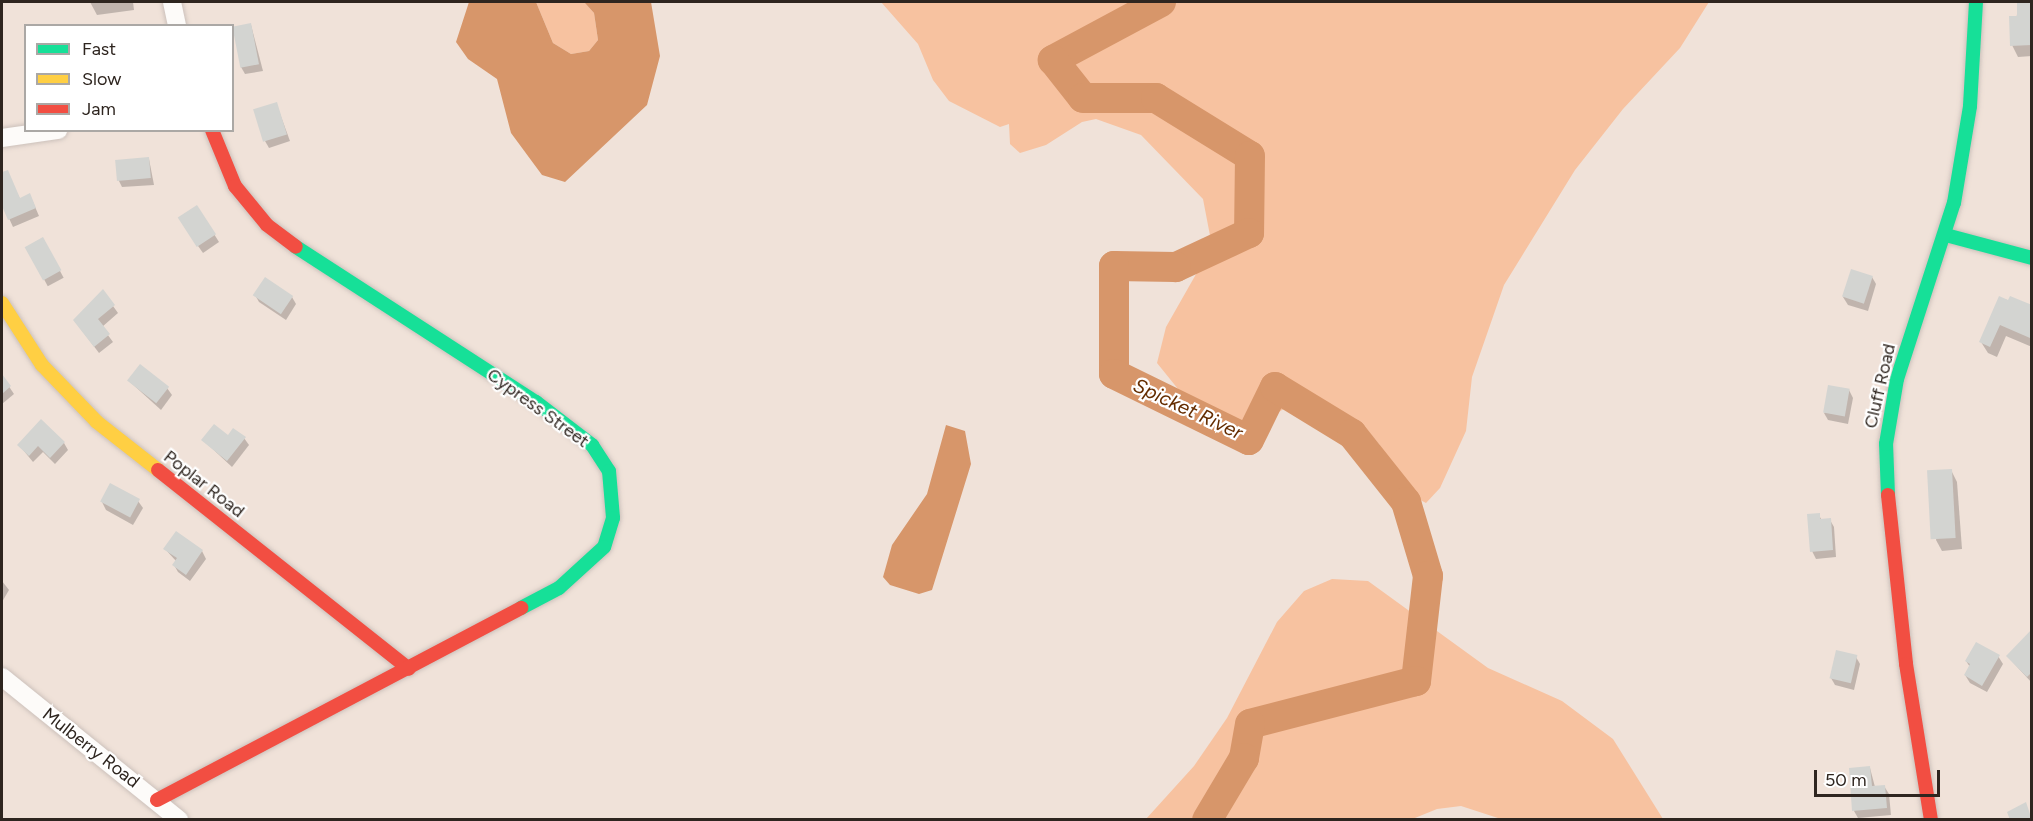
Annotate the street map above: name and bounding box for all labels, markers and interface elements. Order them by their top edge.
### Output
legend [24,24,234,132]
text: Fast [82,38,116,60]
text: Slow [82,68,121,90]
text: Jam [82,98,116,120]
street label: Cluff Road [1860,342,1900,430]
street label: Cypress Street [483,364,593,452]
water label: Spicket River [1130,373,1246,445]
street label: Poplar Road [159,446,249,522]
street label: Mulberry Road [38,703,144,793]
scale bar [1817,758,1943,796]
text: 50 m [1825,769,1867,791]

